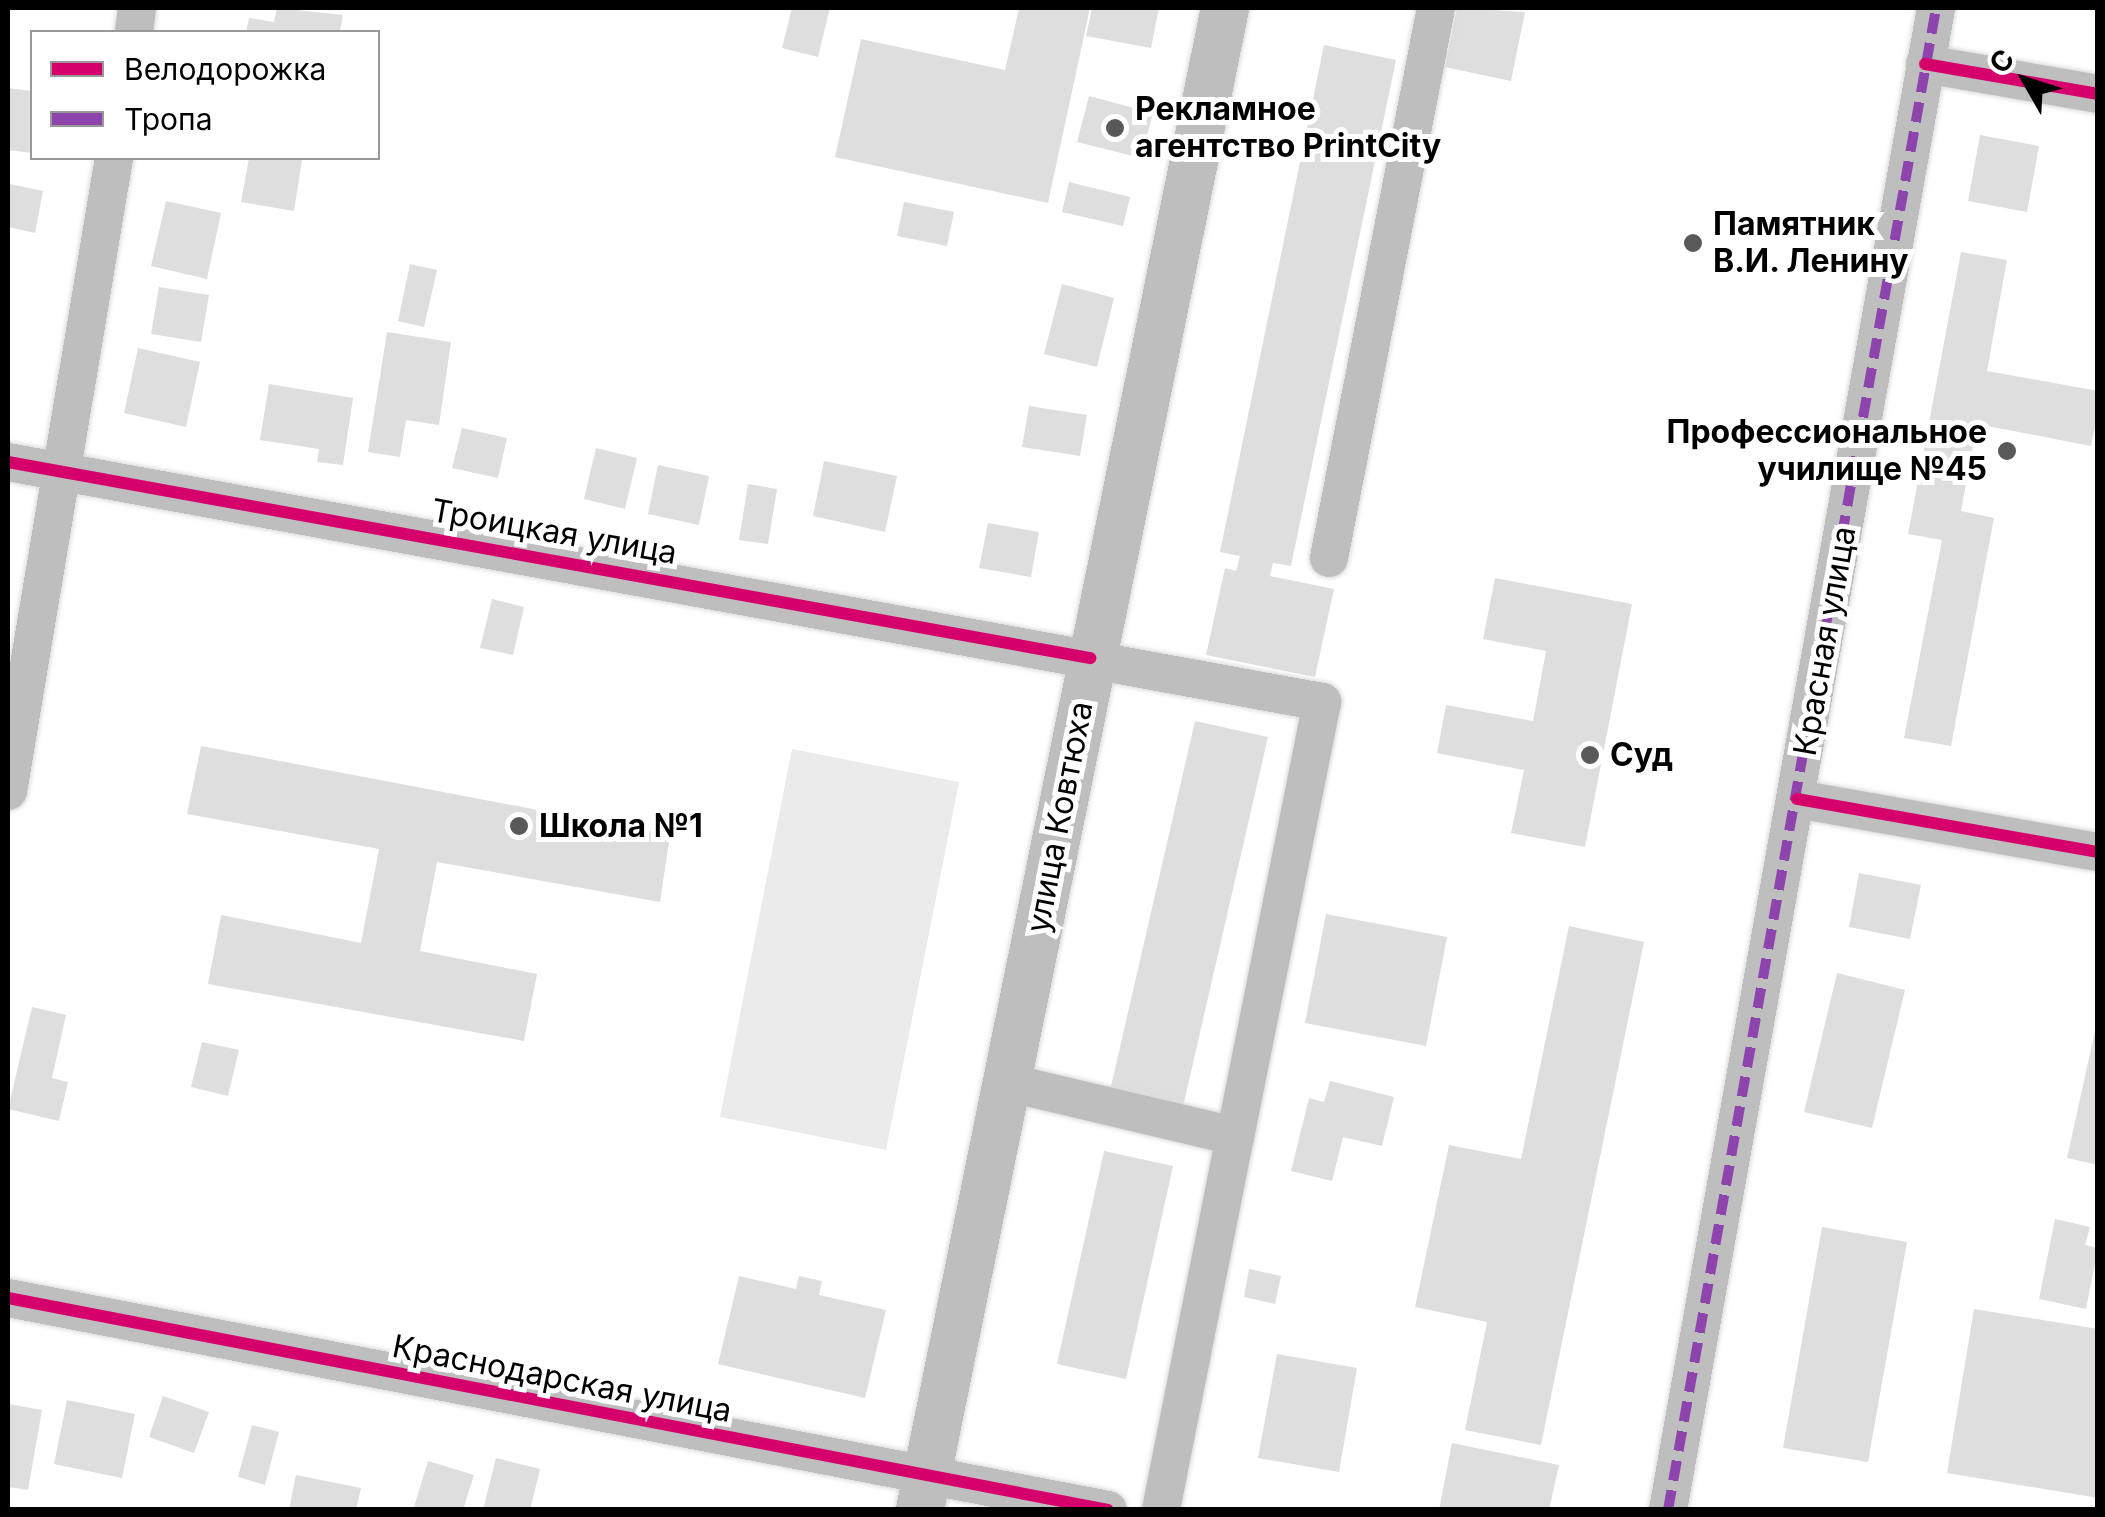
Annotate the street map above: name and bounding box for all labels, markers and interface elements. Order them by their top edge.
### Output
legend [30,30,380,160]
north arrow [1975,30,2075,130]
text: С [1982,42,2021,80]
text: Велодорожка [124,51,326,87]
place label: Рекламное агентство PrintCity [1135,91,1441,166]
text: Тропа [124,101,213,137]
marker: Рекламное агентство PrintCity [1104,117,1126,139]
place label: Памятник В.И. Ленину [1713,206,1910,281]
marker: Памятник В.И. Ленину [1682,232,1704,254]
place label: Профессиональное училище №45 [1667,414,1987,489]
marker: Профессиональное училище №45 [1996,440,2018,462]
street label: Троицкая улица [428,492,680,572]
street label: Красная улица [1786,523,1864,759]
street label: улица Ковтюха [1019,698,1101,936]
place label: Суд [1610,736,1673,774]
marker: Суд [1579,744,1601,766]
place label: Школа №1 [539,807,703,845]
marker: Школа №1 [508,815,530,837]
street label: Краснодарская улица [389,1327,735,1431]

